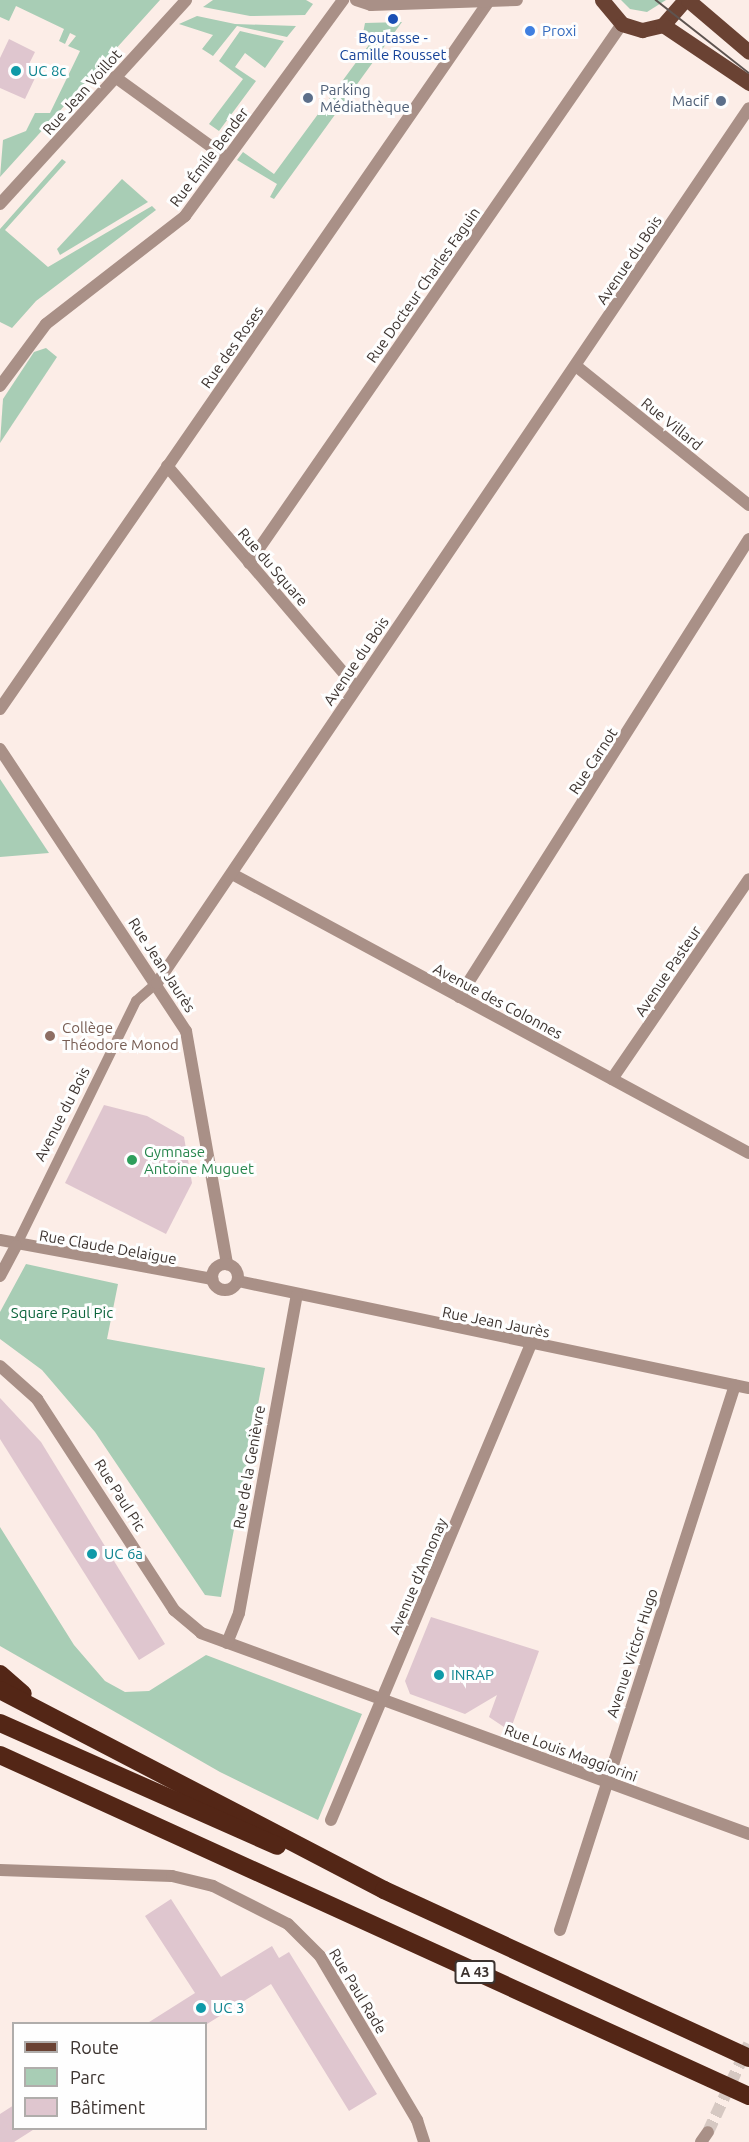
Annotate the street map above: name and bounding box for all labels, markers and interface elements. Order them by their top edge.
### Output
marker: Boutasse - Camille Rousset [386,12,400,26]
place label: Proxi [542,22,576,40]
marker: Proxi [523,24,537,38]
place label: Boutasse - Camille Rousset [340,28,446,63]
street label: Rue Jean Voillot [39,46,125,138]
place label: UC 8c [28,62,66,80]
marker: UC 8c [9,64,23,78]
place label: Parking Médiathèque [320,80,410,115]
marker: Parking Médiathèque [301,91,315,105]
place label: Macif [672,92,709,110]
marker: Macif [714,94,728,108]
street label: Rue Émile Bender [166,104,252,210]
street label: Rue Docteur Charles Faguin [362,204,484,366]
street label: Avenue du Bois [593,212,665,308]
street label: Rue des Roses [197,303,267,391]
street label: Rue Villard [638,394,706,454]
street label: Rue du Square [234,524,312,610]
street label: Avenue du Bois [320,613,392,709]
street label: Rue Carnot [565,724,621,798]
street label: Rue Jean Jaurès [125,914,199,1016]
street label: Avenue Pasteur [631,922,705,1020]
street label: Avenue des Colonnes [430,959,566,1043]
place label: Collège Théodore Monod [62,1018,179,1053]
marker: Collège Théodore Monod [43,1029,57,1043]
street label: Avenue du Bois [31,1064,93,1164]
place label: Gymnase Antoine Muguet [144,1142,254,1177]
marker: Gymnase Antoine Muguet [125,1153,139,1167]
street label: Rue Claude Delaigue [38,1226,178,1268]
street label: Rue Jean Jaurès [441,1303,551,1341]
park label: Square Paul Pic [11,1304,113,1322]
street label: Rue de la Genièvre [229,1404,269,1530]
street label: Rue Paul Pic [91,1456,149,1534]
street label: Avenue d'Annonay [385,1515,451,1637]
place label: UC 6a [104,1545,143,1563]
marker: UC 6a [85,1547,99,1561]
street label: Avenue Victor Hugo [603,1586,661,1720]
place label: INRAP [451,1666,494,1684]
marker: INRAP [432,1668,446,1682]
street label: Rue Louis Maggiorini [502,1721,640,1785]
street label: Rue Paul Rade [326,1945,390,2037]
road number: A 43 [454,1961,496,1983]
place label: UC 3 [213,1999,244,2017]
marker: UC 3 [194,2001,208,2015]
legend [12,2022,207,2130]
text: Route [70,2037,119,2057]
text: Parc [70,2067,105,2087]
text: Bâtiment [70,2097,145,2117]

